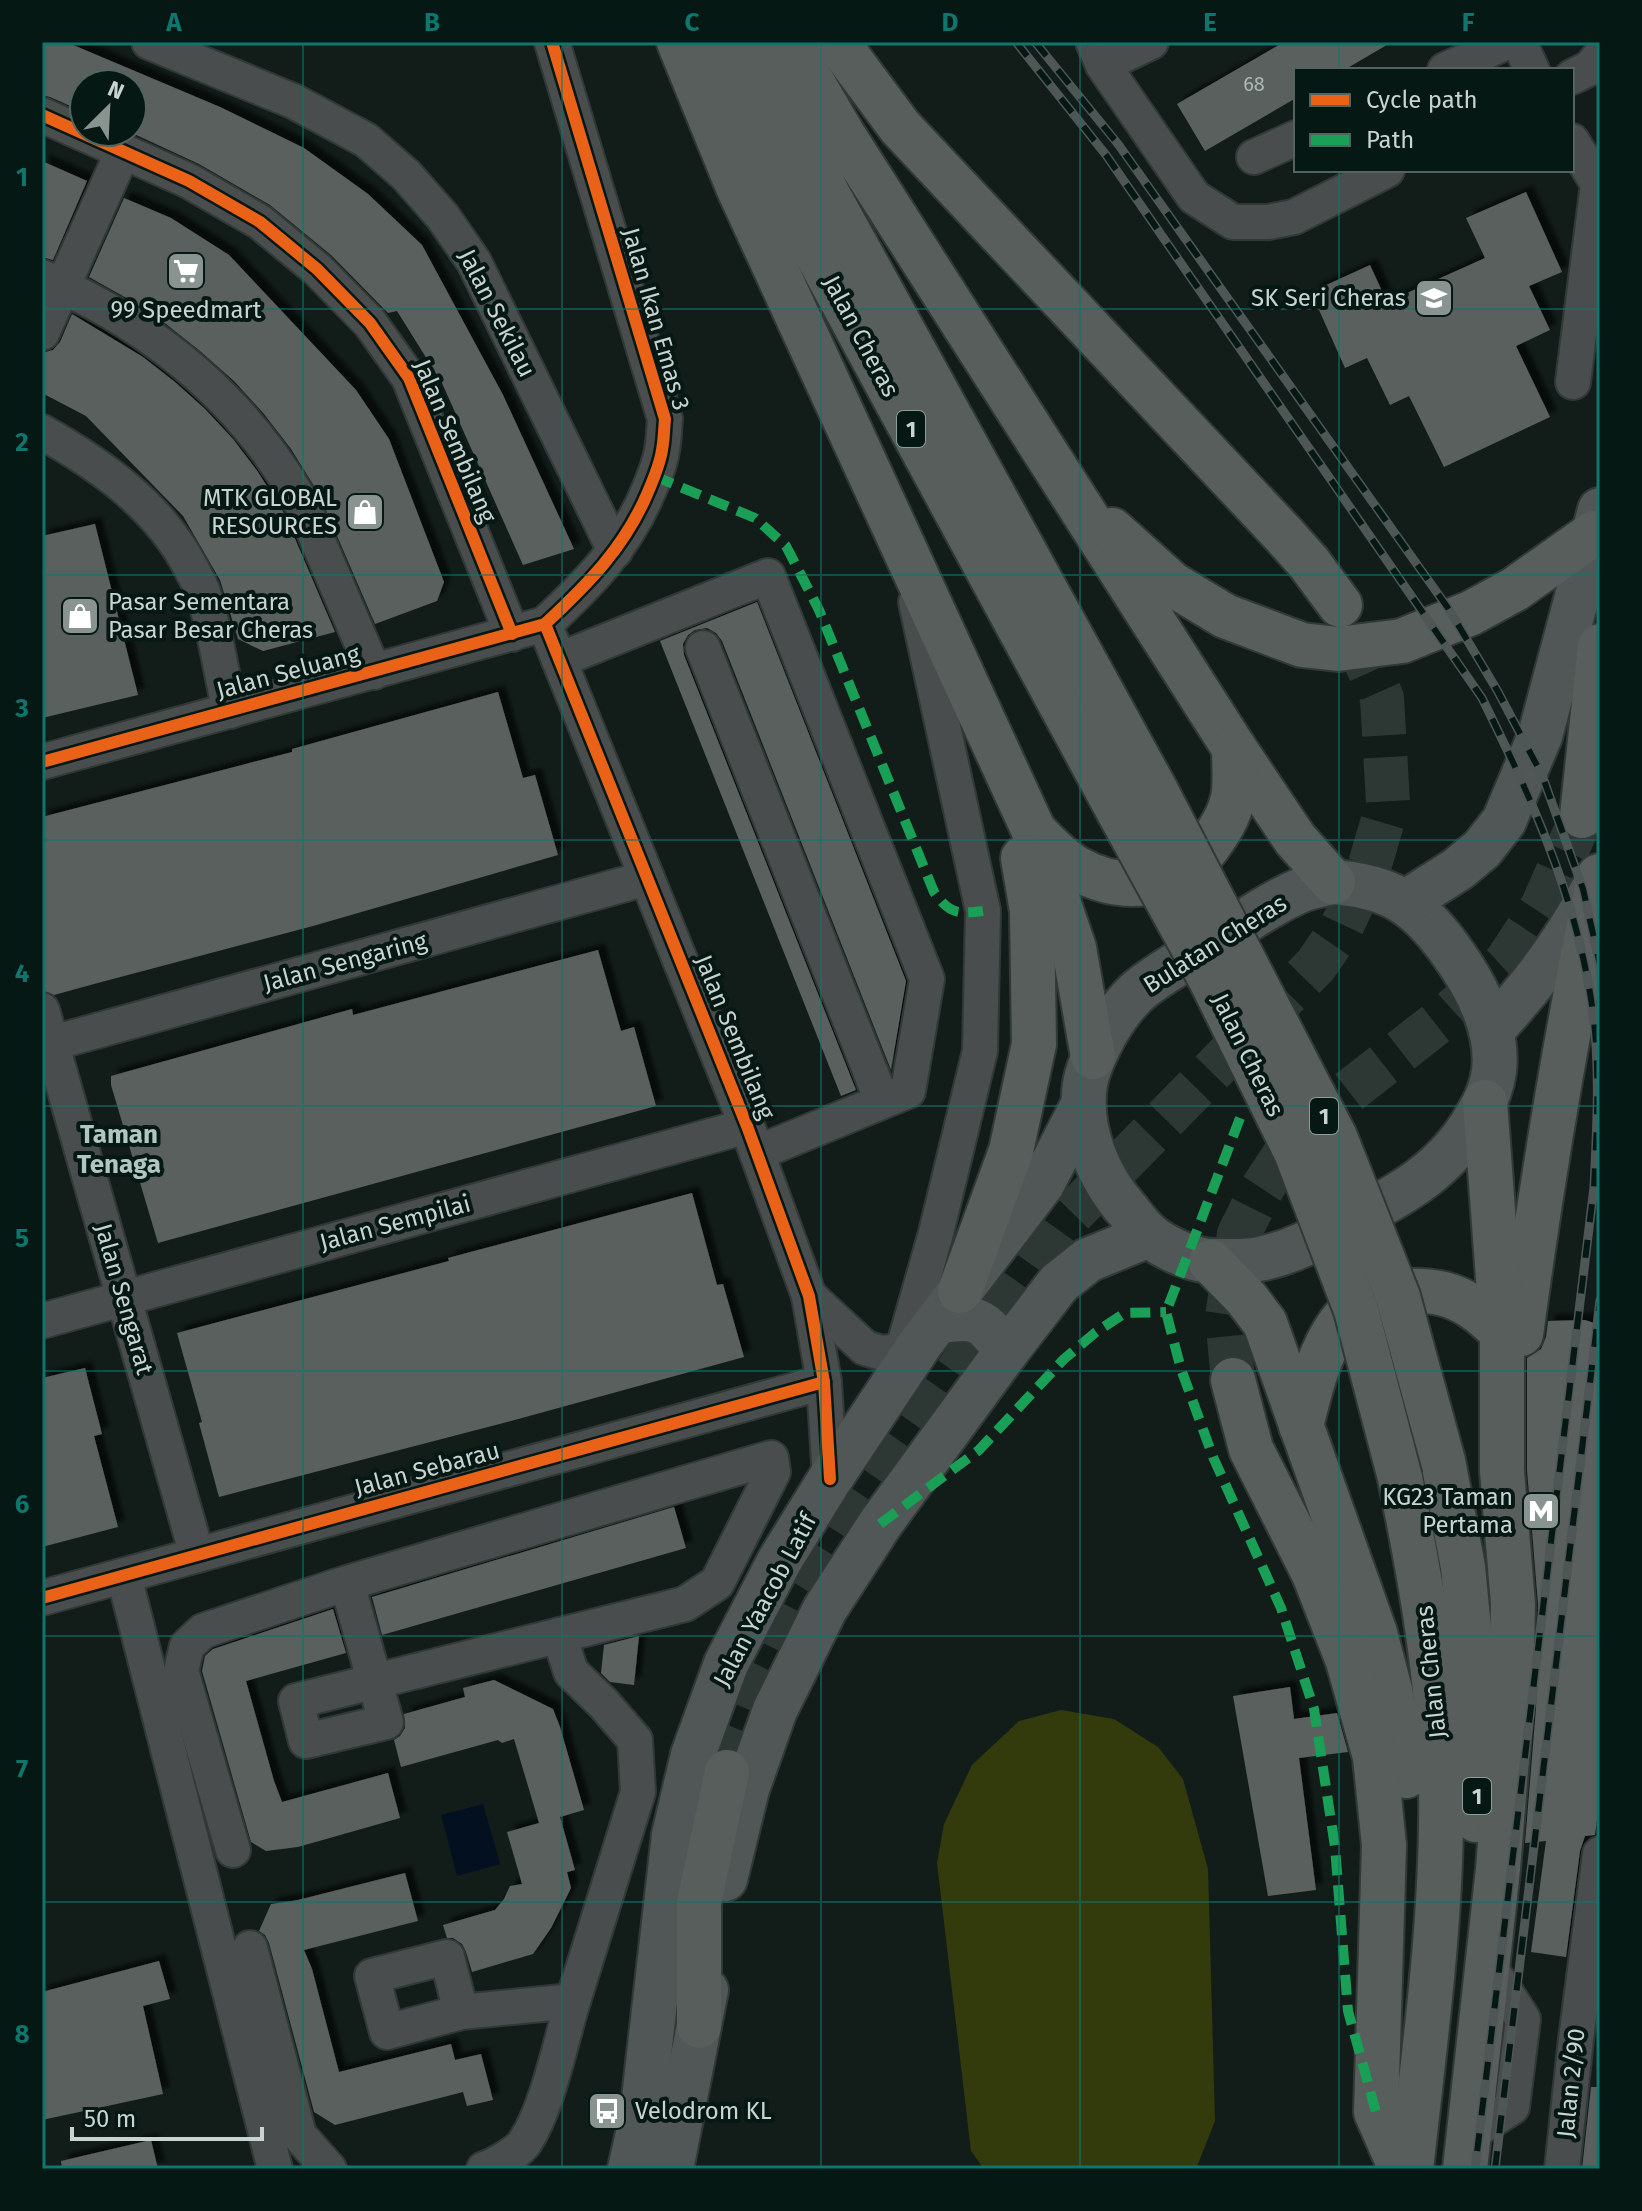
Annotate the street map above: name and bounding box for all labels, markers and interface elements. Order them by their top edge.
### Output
text: A [165,7,182,38]
text: B [424,7,440,38]
text: C [685,7,700,38]
text: D [942,7,959,38]
text: E [1203,7,1217,38]
text: F [1462,7,1475,38]
north arrow [68,68,148,148]
legend [1294,68,1574,172]
house number: 68 [1243,72,1265,96]
text: N [104,75,128,105]
text: Cycle path [1366,86,1478,114]
text: Path [1366,126,1414,154]
text: 1 [16,162,28,193]
street label: Jalan Ikan Emas 3 [617,225,695,413]
street label: Jalan Sekilau [453,244,541,382]
supermarket icon: 99 Speedmart [165,250,207,292]
street label: Jalan Cheras [817,271,905,401]
school or university icon: SK Seri Cheras [1413,277,1455,319]
place label: SK Seri Cheras [1251,284,1406,312]
place label: 99 Speedmart [111,296,262,324]
street label: Jalan Sembilang [408,355,502,527]
road number: 1 [897,411,925,447]
text: 2 [15,427,29,458]
place label: MTK GLOBAL RESOURCES [203,484,337,540]
shop icon: MTK GLOBAL RESOURCES [344,491,386,533]
place label: Pasar Sementara Pasar Besar Cheras [108,588,313,644]
shop icon: Pasar Sementara Pasar Besar Cheras [59,595,101,637]
street label: Jalan Seluang [213,639,363,705]
text: 3 [14,693,29,724]
street label: Bulatan Cheras [1138,889,1292,999]
street label: Jalan Sengaring [260,927,430,997]
street label: Jalan Sembilang [689,951,781,1124]
text: 4 [15,958,30,989]
street label: Jalan Cheras [1206,989,1290,1121]
road number: 1 [1310,1098,1338,1134]
district label: Taman Tenaga [77,1119,161,1180]
street label: Jalan Sempilai [317,1189,473,1257]
street label: Jalan Sengarat [89,1220,159,1378]
text: 5 [15,1223,29,1254]
street label: Jalan Sebarau [351,1436,503,1502]
place label: KG23 Taman Pertama [1382,1483,1513,1539]
text: 6 [15,1489,30,1520]
metro station icon: KG23 Taman Pertama [1520,1490,1562,1532]
street label: Jalan Yaacob Latif [708,1507,823,1691]
street label: Jalan Cheras [1410,1604,1452,1740]
text: 7 [16,1754,28,1785]
road number: 1 [1463,1778,1491,1814]
text: 8 [14,2019,30,2050]
street label: Jalan 2/90 [1551,2027,1591,2139]
bus stop icon: Velodrom KL [586,2090,628,2132]
scale bar [72,2091,262,2141]
place label: Velodrom KL [635,2097,772,2125]
text: 50 m [84,2105,136,2133]

